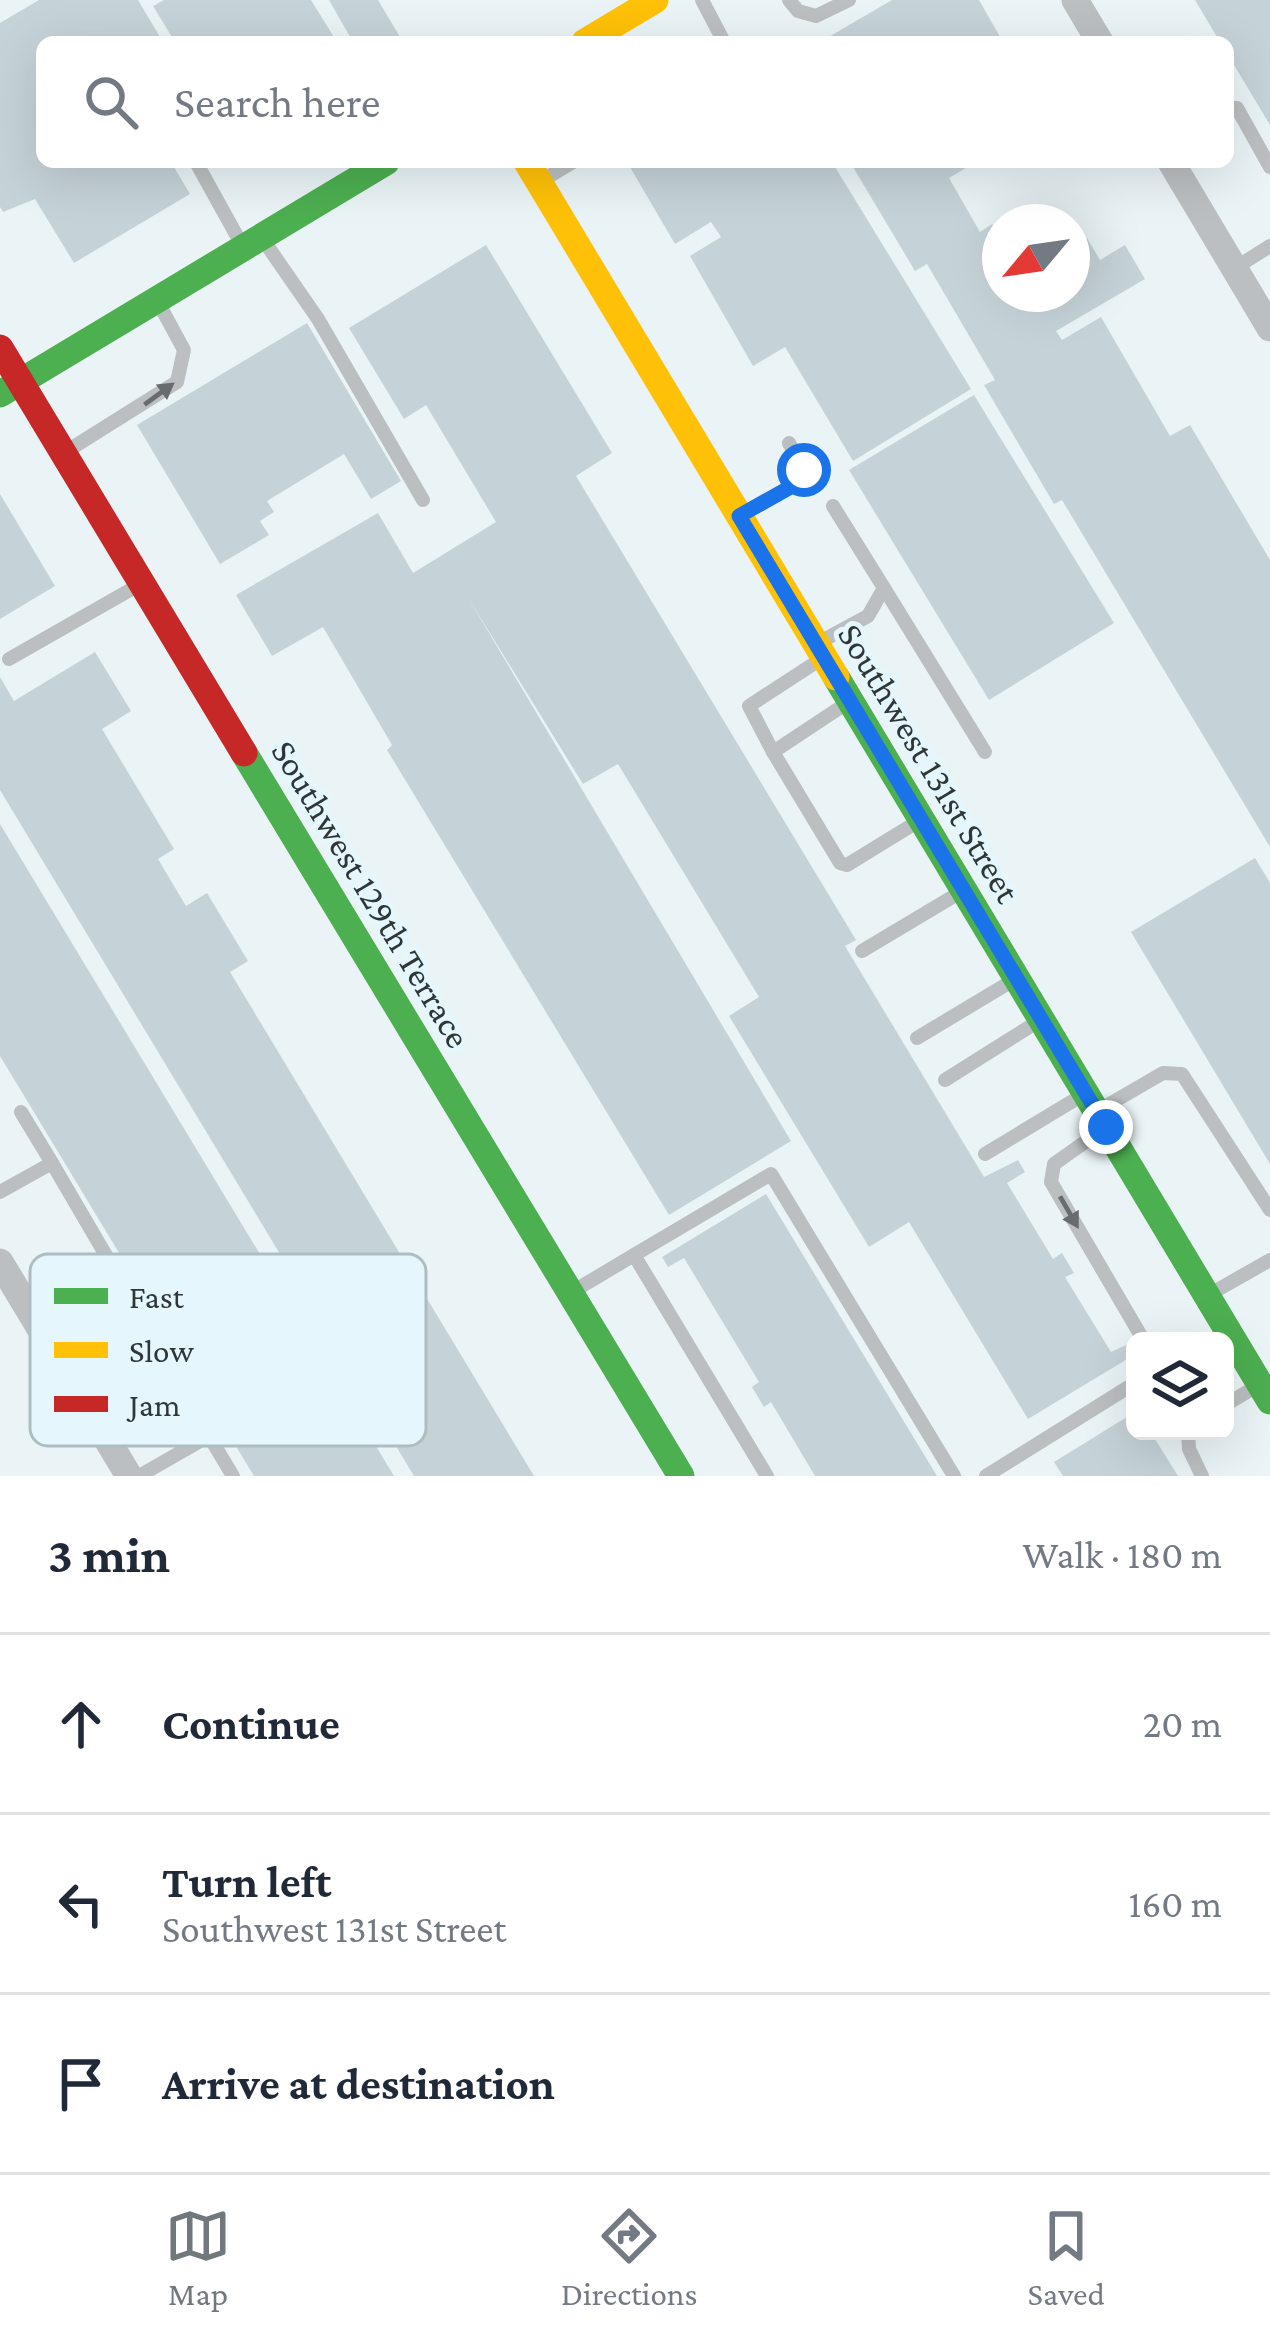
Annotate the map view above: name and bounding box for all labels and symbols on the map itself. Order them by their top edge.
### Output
north arrow [982,204,1090,312]
one-way arrow [143,383,175,407]
route start [777,443,831,497]
street label: Southwest 131st Street [830,616,1029,910]
street label: Southwest 129th Terrace [263,733,479,1055]
route end [1079,1100,1133,1154]
one-way arrow [1057,1195,1078,1229]
legend [30,1254,426,1446]
text: Fast [129,1278,185,1315]
text: Slow [129,1332,194,1369]
text: Jam [126,1386,181,1423]

